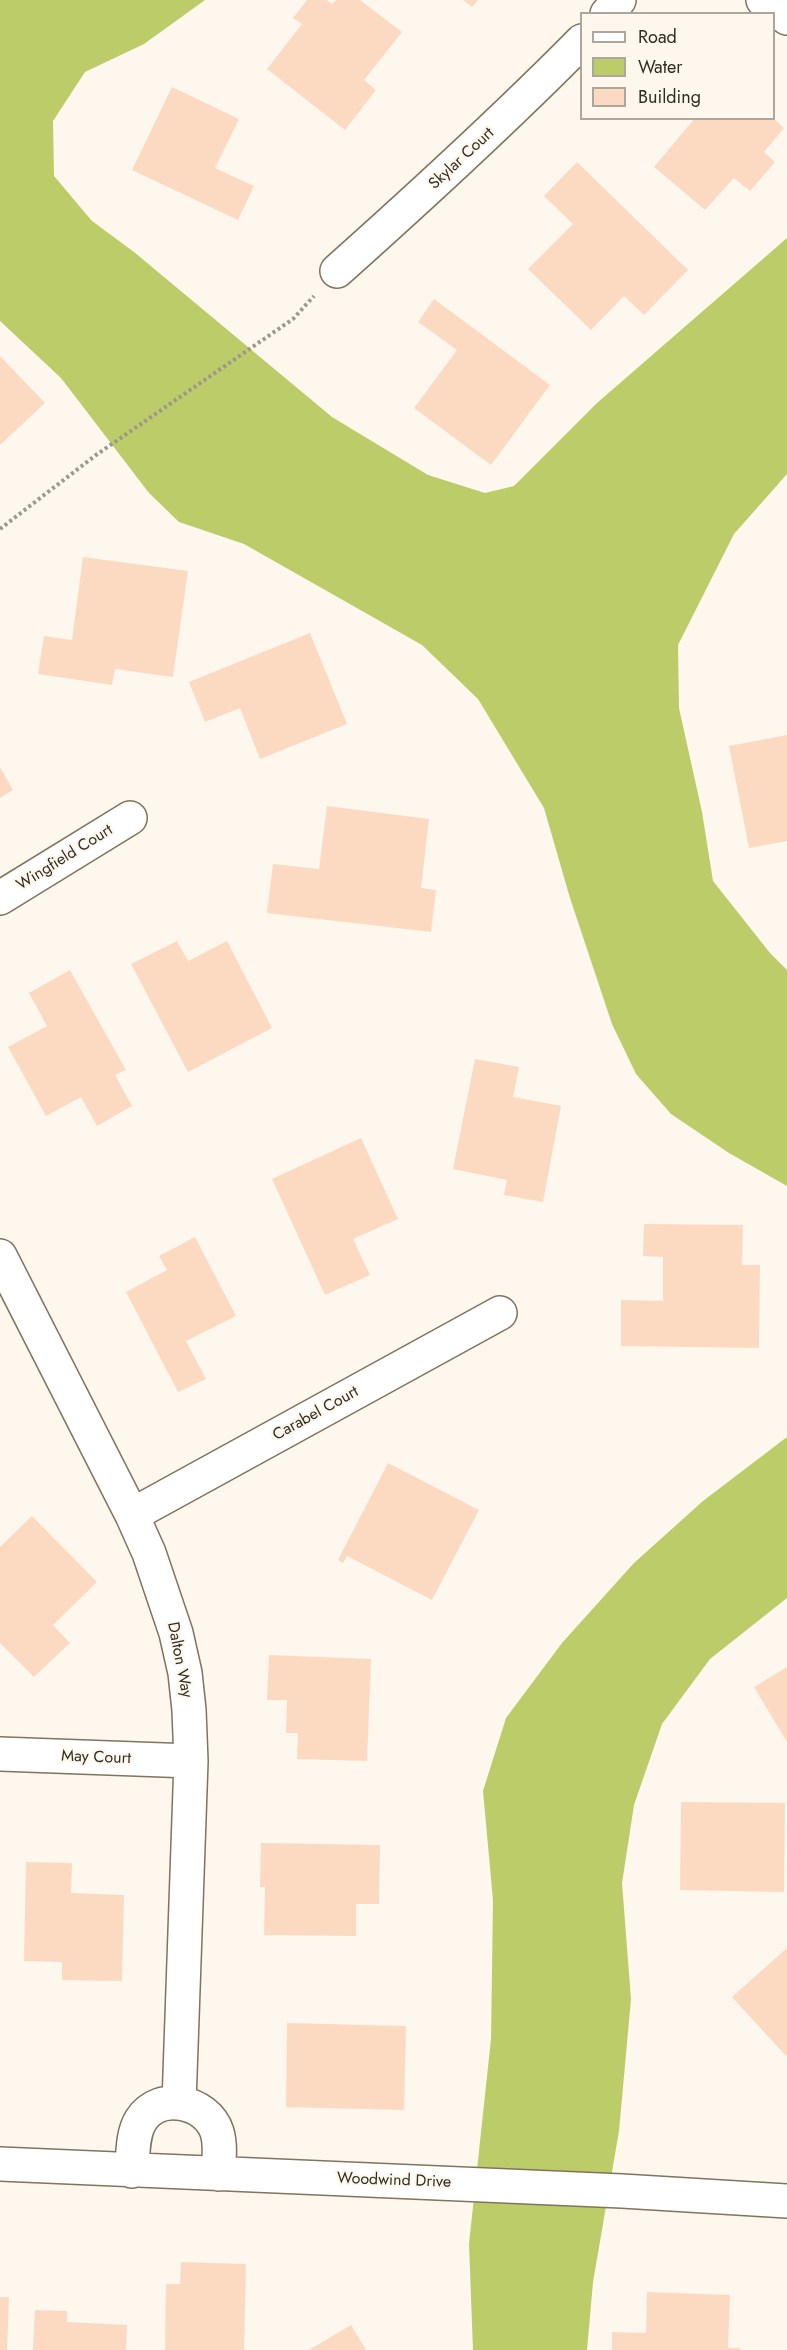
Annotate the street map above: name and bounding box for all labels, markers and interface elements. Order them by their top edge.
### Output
legend [580,12,775,120]
text: Road [638,24,677,50]
text: Water [638,54,682,80]
text: Building [638,84,701,110]
street label: Skylar Court [425,124,499,194]
street label: Wingfield Court [13,821,117,895]
street label: Carabel Court [270,1383,362,1445]
street label: Dalton Way [162,1620,196,1700]
street label: May Court [61,1747,131,1769]
street label: Woodwind Drive [337,2169,451,2193]

